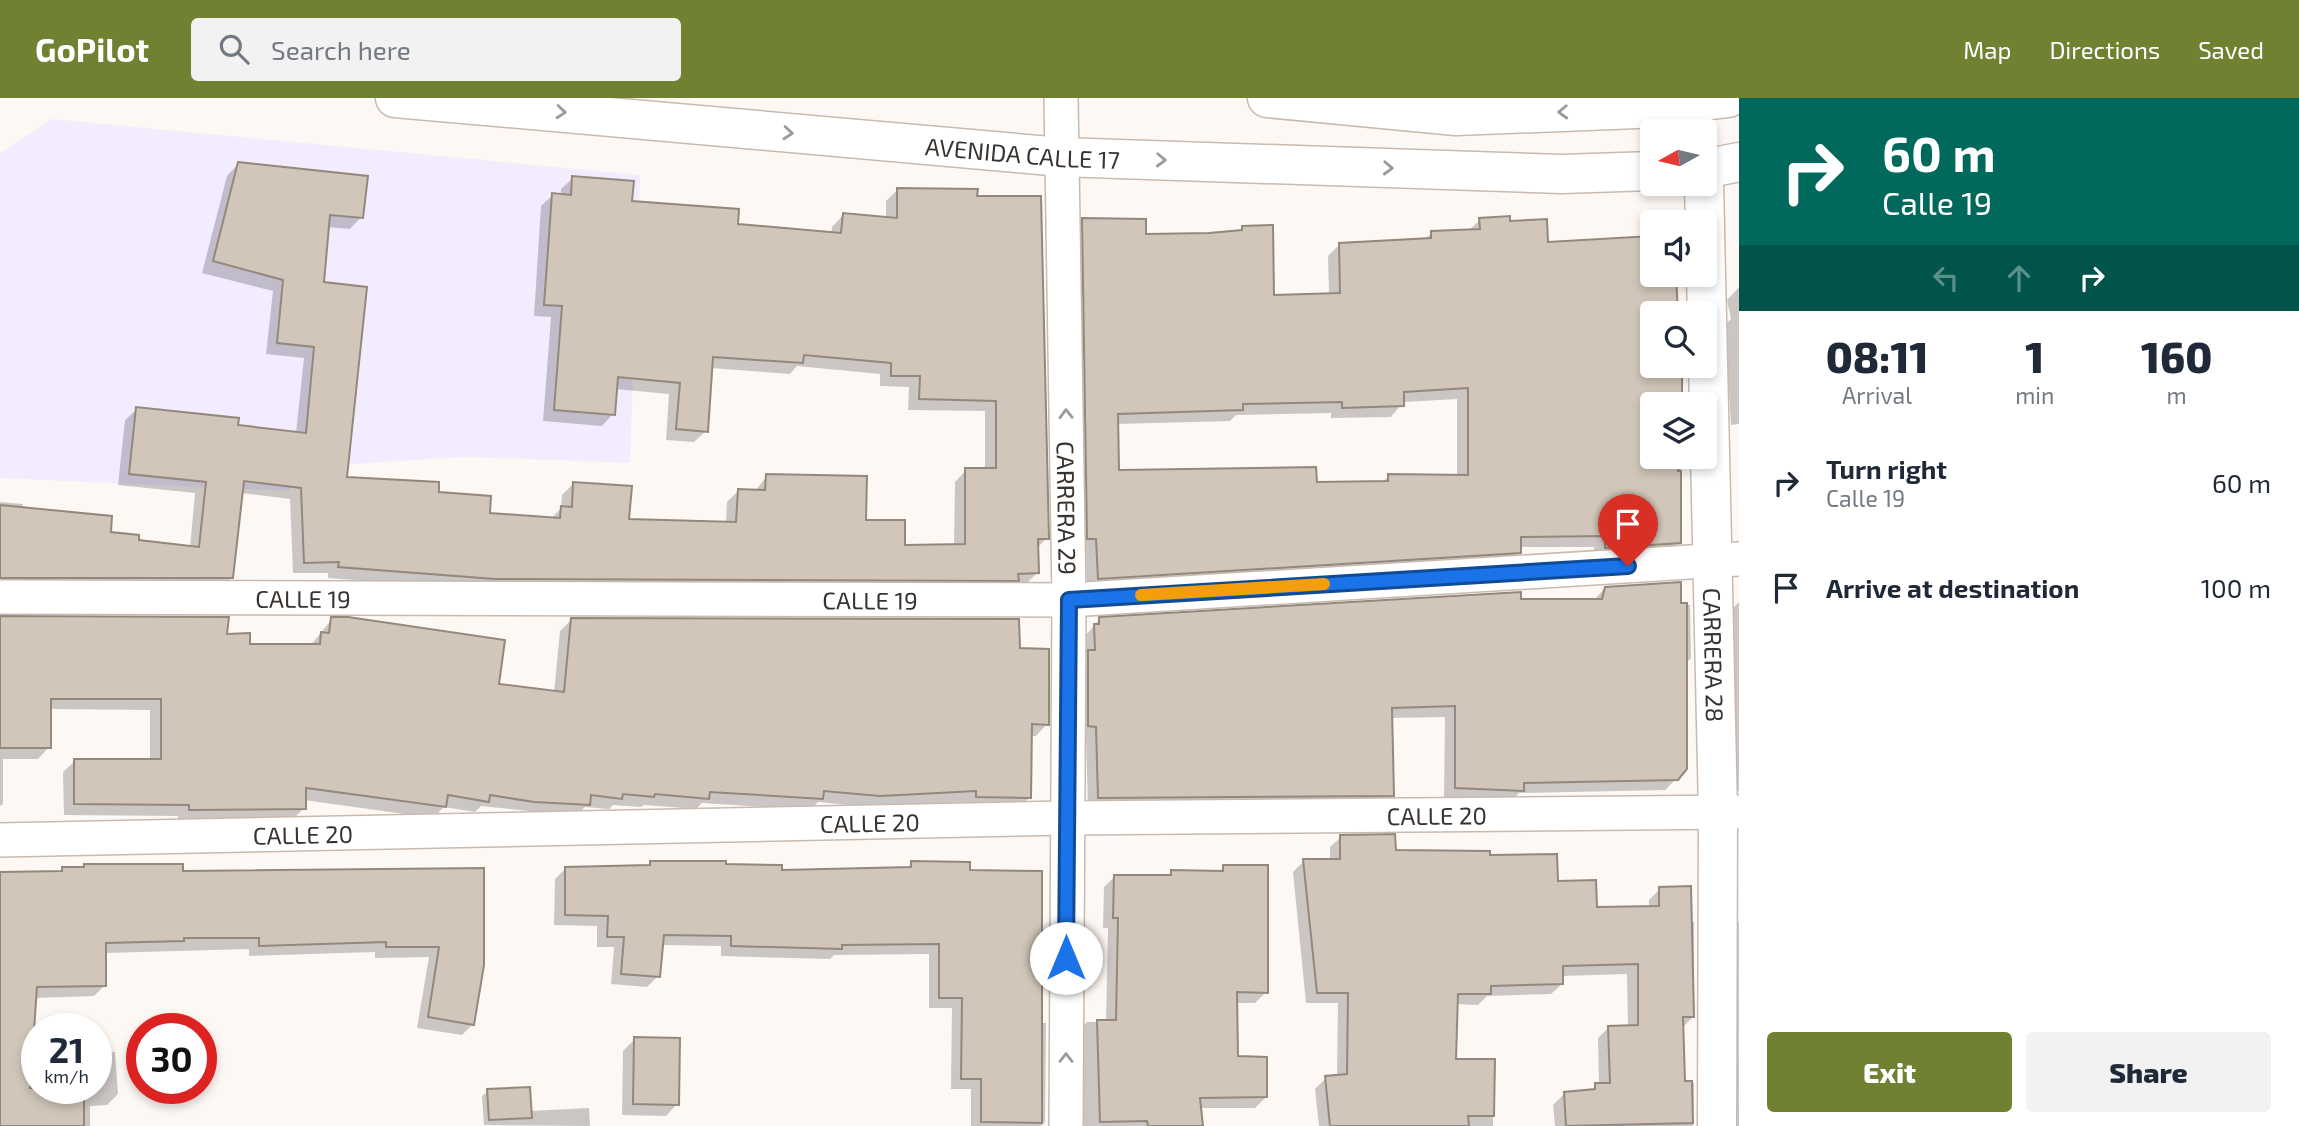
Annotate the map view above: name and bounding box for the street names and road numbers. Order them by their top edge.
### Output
street label: AVENIDA CALLE 17 [924,131,1120,173]
street label: CARRERA 29 [1052,441,1083,575]
street label: CALLE 19 [255,583,351,612]
street label: CALLE 19 [822,585,918,614]
street label: CARRERA 28 [1699,587,1730,722]
street label: CALLE 20 [1387,800,1487,830]
street label: CALLE 20 [819,807,920,838]
street label: CALLE 20 [253,818,353,849]

